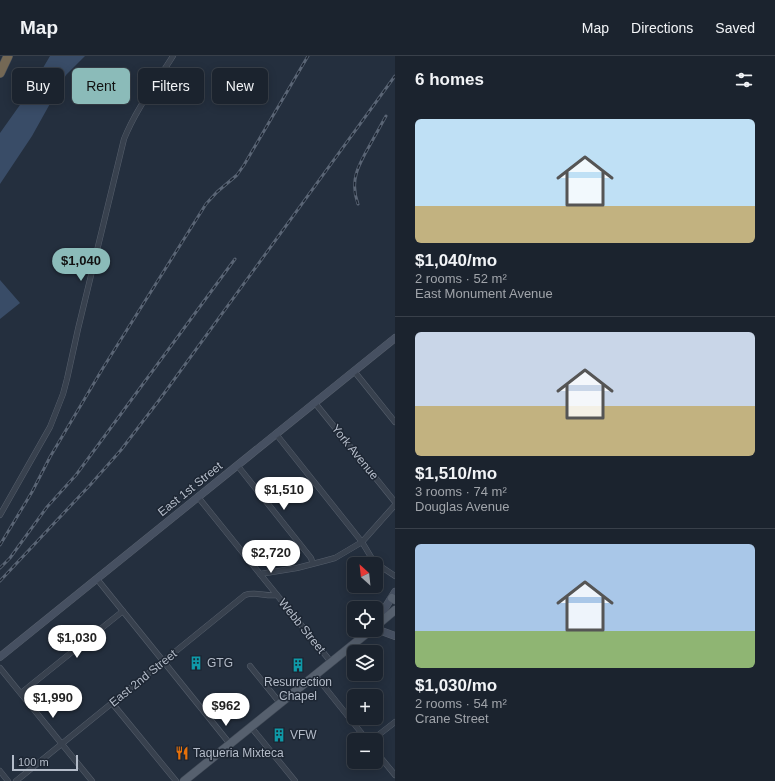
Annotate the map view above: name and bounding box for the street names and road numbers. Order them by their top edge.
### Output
street label: York Avenue [329,422,382,483]
street label: East 1st Street [155,458,226,519]
street label: Webb Street [276,596,329,657]
street label: East 2nd Street [106,646,180,709]

